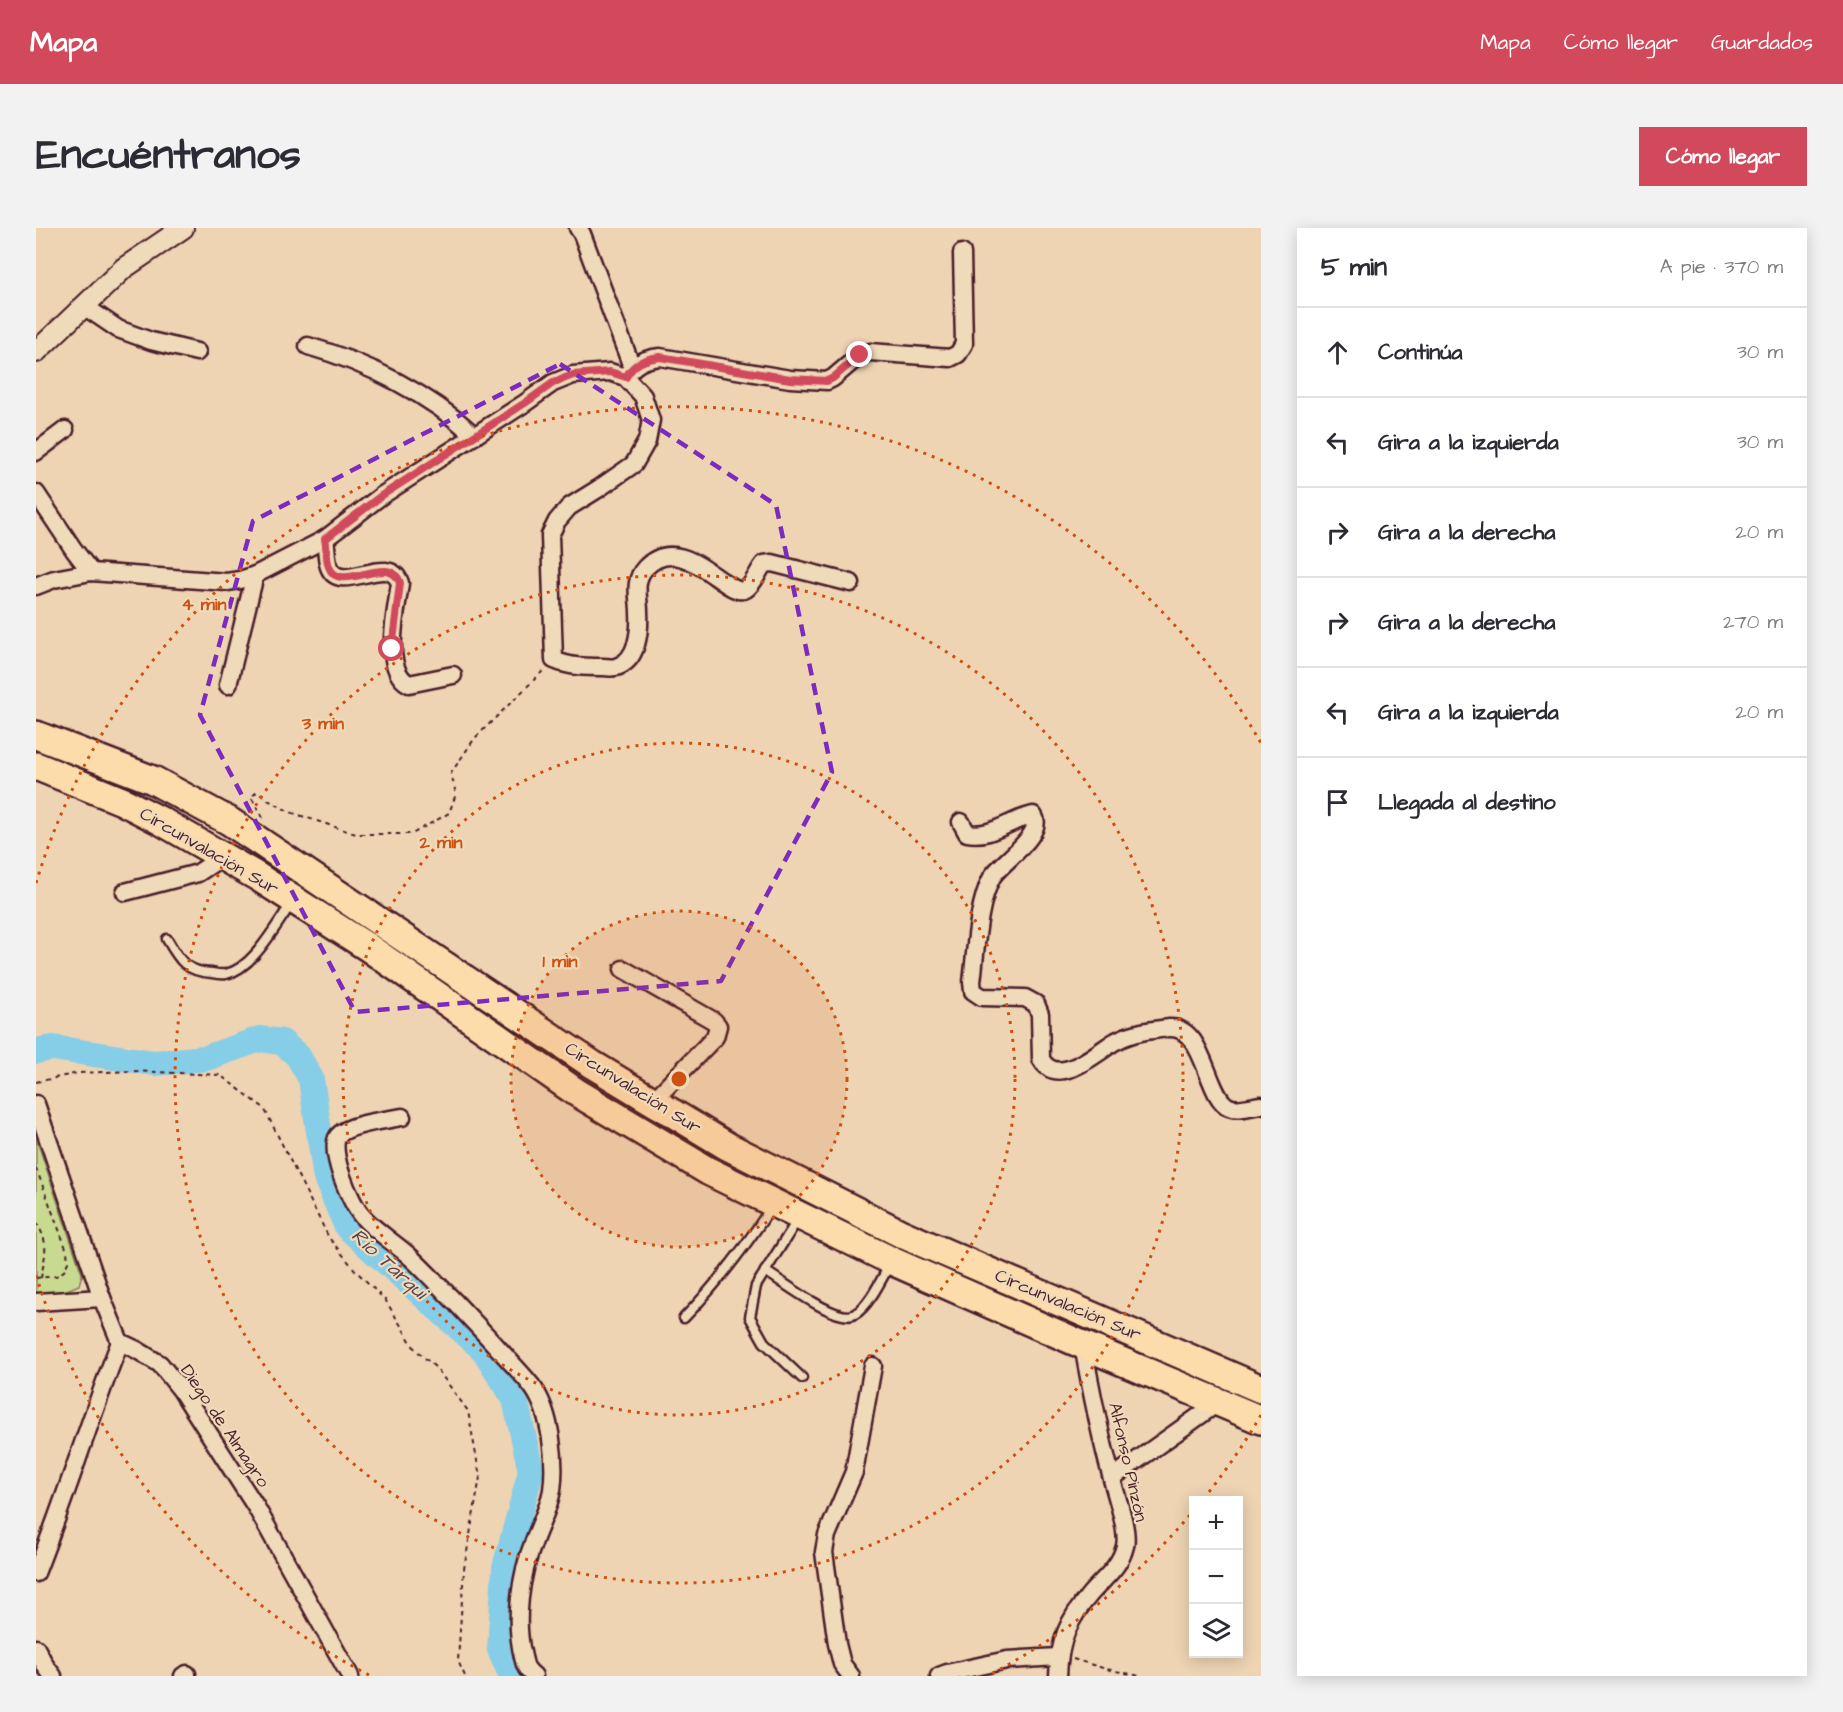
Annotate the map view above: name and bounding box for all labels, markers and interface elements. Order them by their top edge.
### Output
text: Mapa [30,23,97,62]
text: Mapa [1480,28,1531,57]
text: Cómo llegar [1564,28,1678,57]
text: Guardados [1711,28,1813,57]
text: Encuéntranos [36,127,301,185]
button: Cómo llegar [1639,127,1807,186]
text: 5 min [1321,249,1387,285]
text: A pie · 370 m [1660,253,1783,281]
icon: ahead [1321,336,1354,369]
text: Continúa [1378,337,1463,368]
text: 30 m [1737,338,1783,366]
route end [846,341,872,367]
icon: left [1321,426,1354,459]
text: Gira a la izquierda [1378,427,1559,458]
text: 30 m [1737,428,1783,456]
icon: right [1321,516,1354,549]
text: Gira a la derecha [1378,517,1555,548]
text: 20 m [1735,518,1783,546]
text: 4 min [181,592,227,617]
icon: right [1321,606,1354,639]
text: Gira a la derecha [1378,607,1555,638]
text: 270 m [1723,608,1783,636]
route start [378,635,404,661]
icon: left [1321,696,1354,729]
text: Gira a la izquierda [1378,697,1559,728]
text: 20 m [1735,698,1783,726]
text: 3 min [301,711,344,736]
icon: arrive [1321,786,1354,819]
text: Llegada al destino [1378,787,1556,818]
street label: Circunvalación Sur [135,801,283,901]
text: 2 min [418,830,463,855]
text: 1 min [542,949,578,974]
street label: Circunvalación Sur [560,1036,706,1140]
centre of rings [669,1069,689,1089]
water label: Río Tarqui [345,1222,435,1308]
street label: Circunvalación Sur [991,1263,1145,1347]
street label: Diego de Almagro [174,1359,276,1493]
street label: Alfonso Pinzón [1102,1400,1154,1524]
map controls [1189,1496,1243,1658]
button: + [1189,1496,1243,1550]
button: − [1189,1550,1243,1604]
button: layers [1189,1604,1243,1658]

